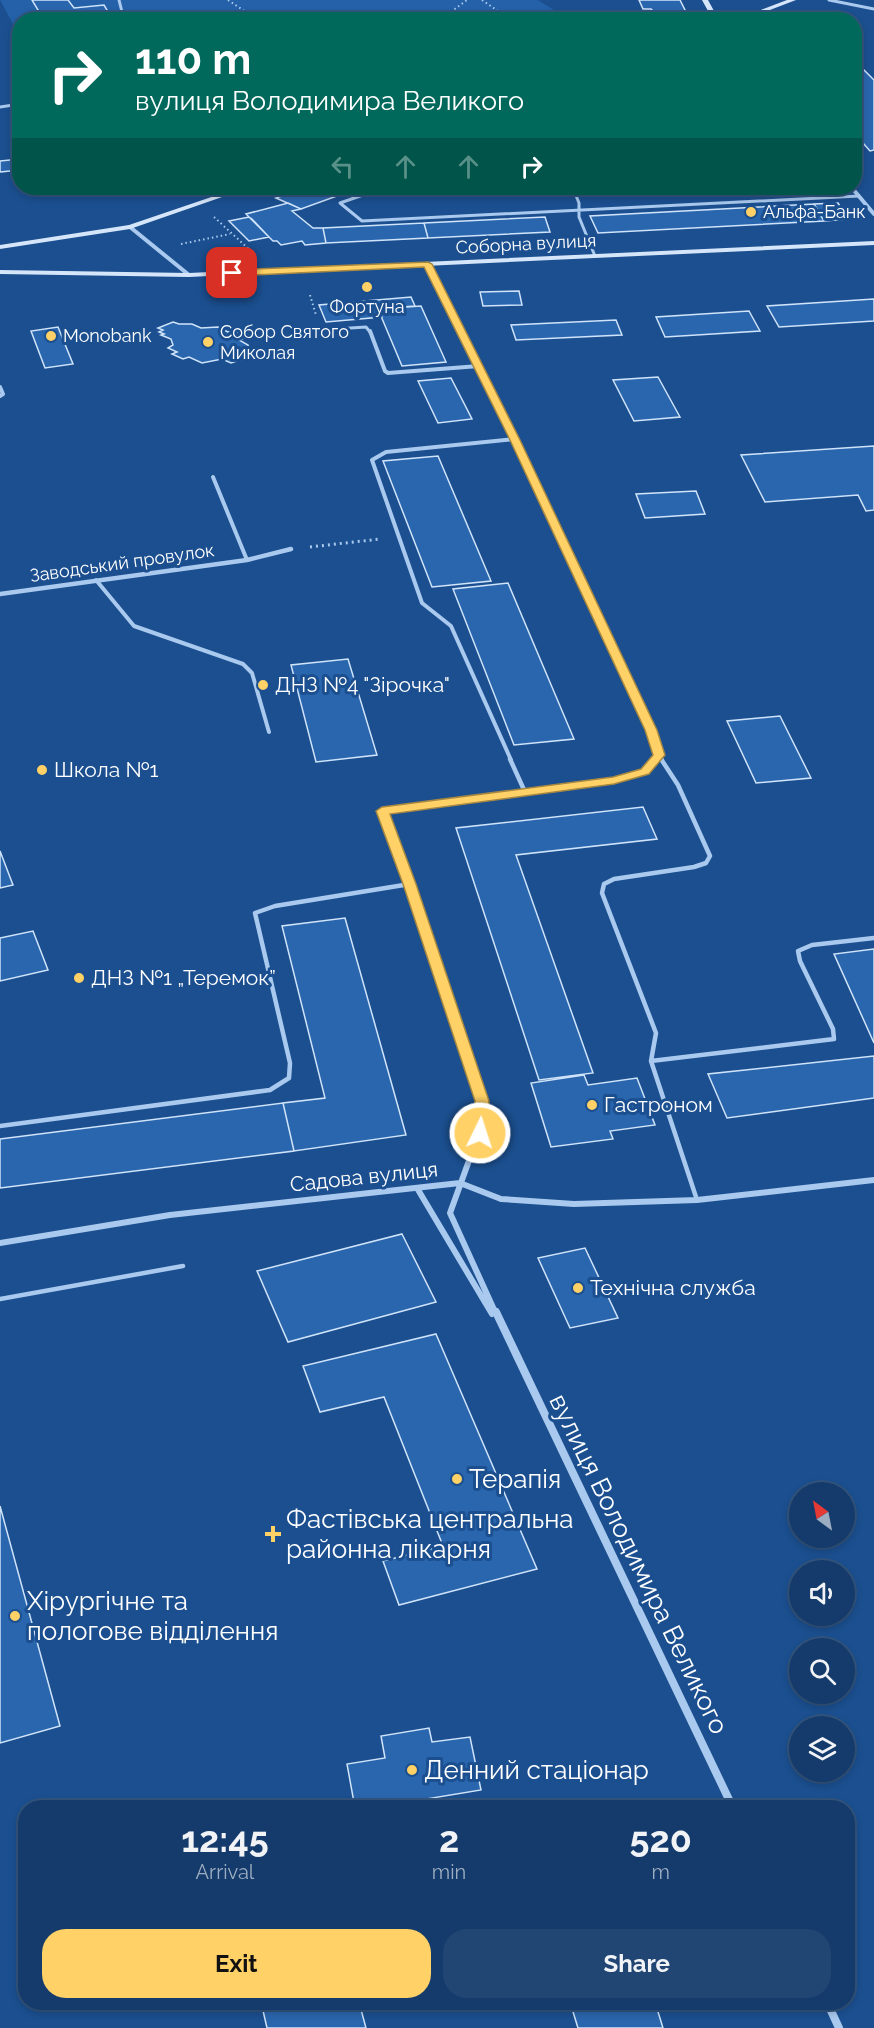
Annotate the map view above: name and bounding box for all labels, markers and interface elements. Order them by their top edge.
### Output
text: 110 m [135,35,251,84]
icon: right [36,36,114,114]
text: вулиця Володимира Великого [135,85,524,116]
icon: left [326,150,359,183]
icon: ahead [389,150,422,183]
icon: ahead [452,150,485,183]
icon: right [515,150,548,183]
place label: Альфа-Банк [763,201,866,222]
marker: Альфа-Банк [744,205,758,219]
street label: Соборна вулиця [455,229,597,258]
pin [206,247,257,298]
icon: arrive [215,256,248,289]
marker: Фортуна [360,280,374,294]
place label: Фортуна [329,296,405,317]
place label: Собор Святого Миколая [220,321,349,363]
place label: Monobank [63,325,152,346]
marker: Monobank [44,329,58,343]
marker: Собор Святого Миколая [201,335,215,349]
street label: Заводський провулок [28,539,216,586]
place label: ДНЗ №4 "Зірочка" [275,672,450,697]
marker: ДНЗ №4 "Зірочка" [256,678,270,692]
place label: Школа №1 [54,757,158,782]
marker: Школа №1 [35,763,49,777]
place label: ДНЗ №1 „Теремок” [91,965,276,990]
marker: ДНЗ №1 „Теремок” [72,971,86,985]
place label: Гастроном [604,1092,713,1117]
marker: Гастроном [585,1098,599,1112]
position arrow [448,1101,512,1165]
street label: Садова вулиця [289,1156,439,1197]
place label: Технічна служба [590,1275,756,1300]
marker: Технічна служба [571,1281,585,1295]
street label: вулиця Володимира Великого [543,1389,735,1739]
place label: Терапія [469,1464,561,1494]
marker: Терапія [450,1472,464,1486]
north arrow [789,1482,855,1548]
map controls [789,1482,855,1782]
place label: Фастівська центральна районна лікарня [286,1504,574,1564]
marker: Фастівська центральна районна лікарня [264,1525,282,1543]
button: sound [789,1560,855,1626]
place label: Хірургічне та пологове відділення [27,1586,279,1646]
marker: Хірургічне та пологове відділення [8,1609,22,1623]
button: search [789,1638,855,1704]
button: layers [789,1716,855,1782]
place label: Денний стаціонар [424,1755,649,1785]
marker: Денний стаціонар [405,1763,419,1777]
text: 12:45 [181,1818,269,1860]
text: 2 [439,1818,459,1860]
text: 520 [629,1818,692,1860]
text: Arrival [196,1860,254,1884]
text: min [432,1860,466,1884]
text: m [651,1860,670,1884]
button: Exit [42,1929,431,1998]
button: Share [443,1929,831,1998]

